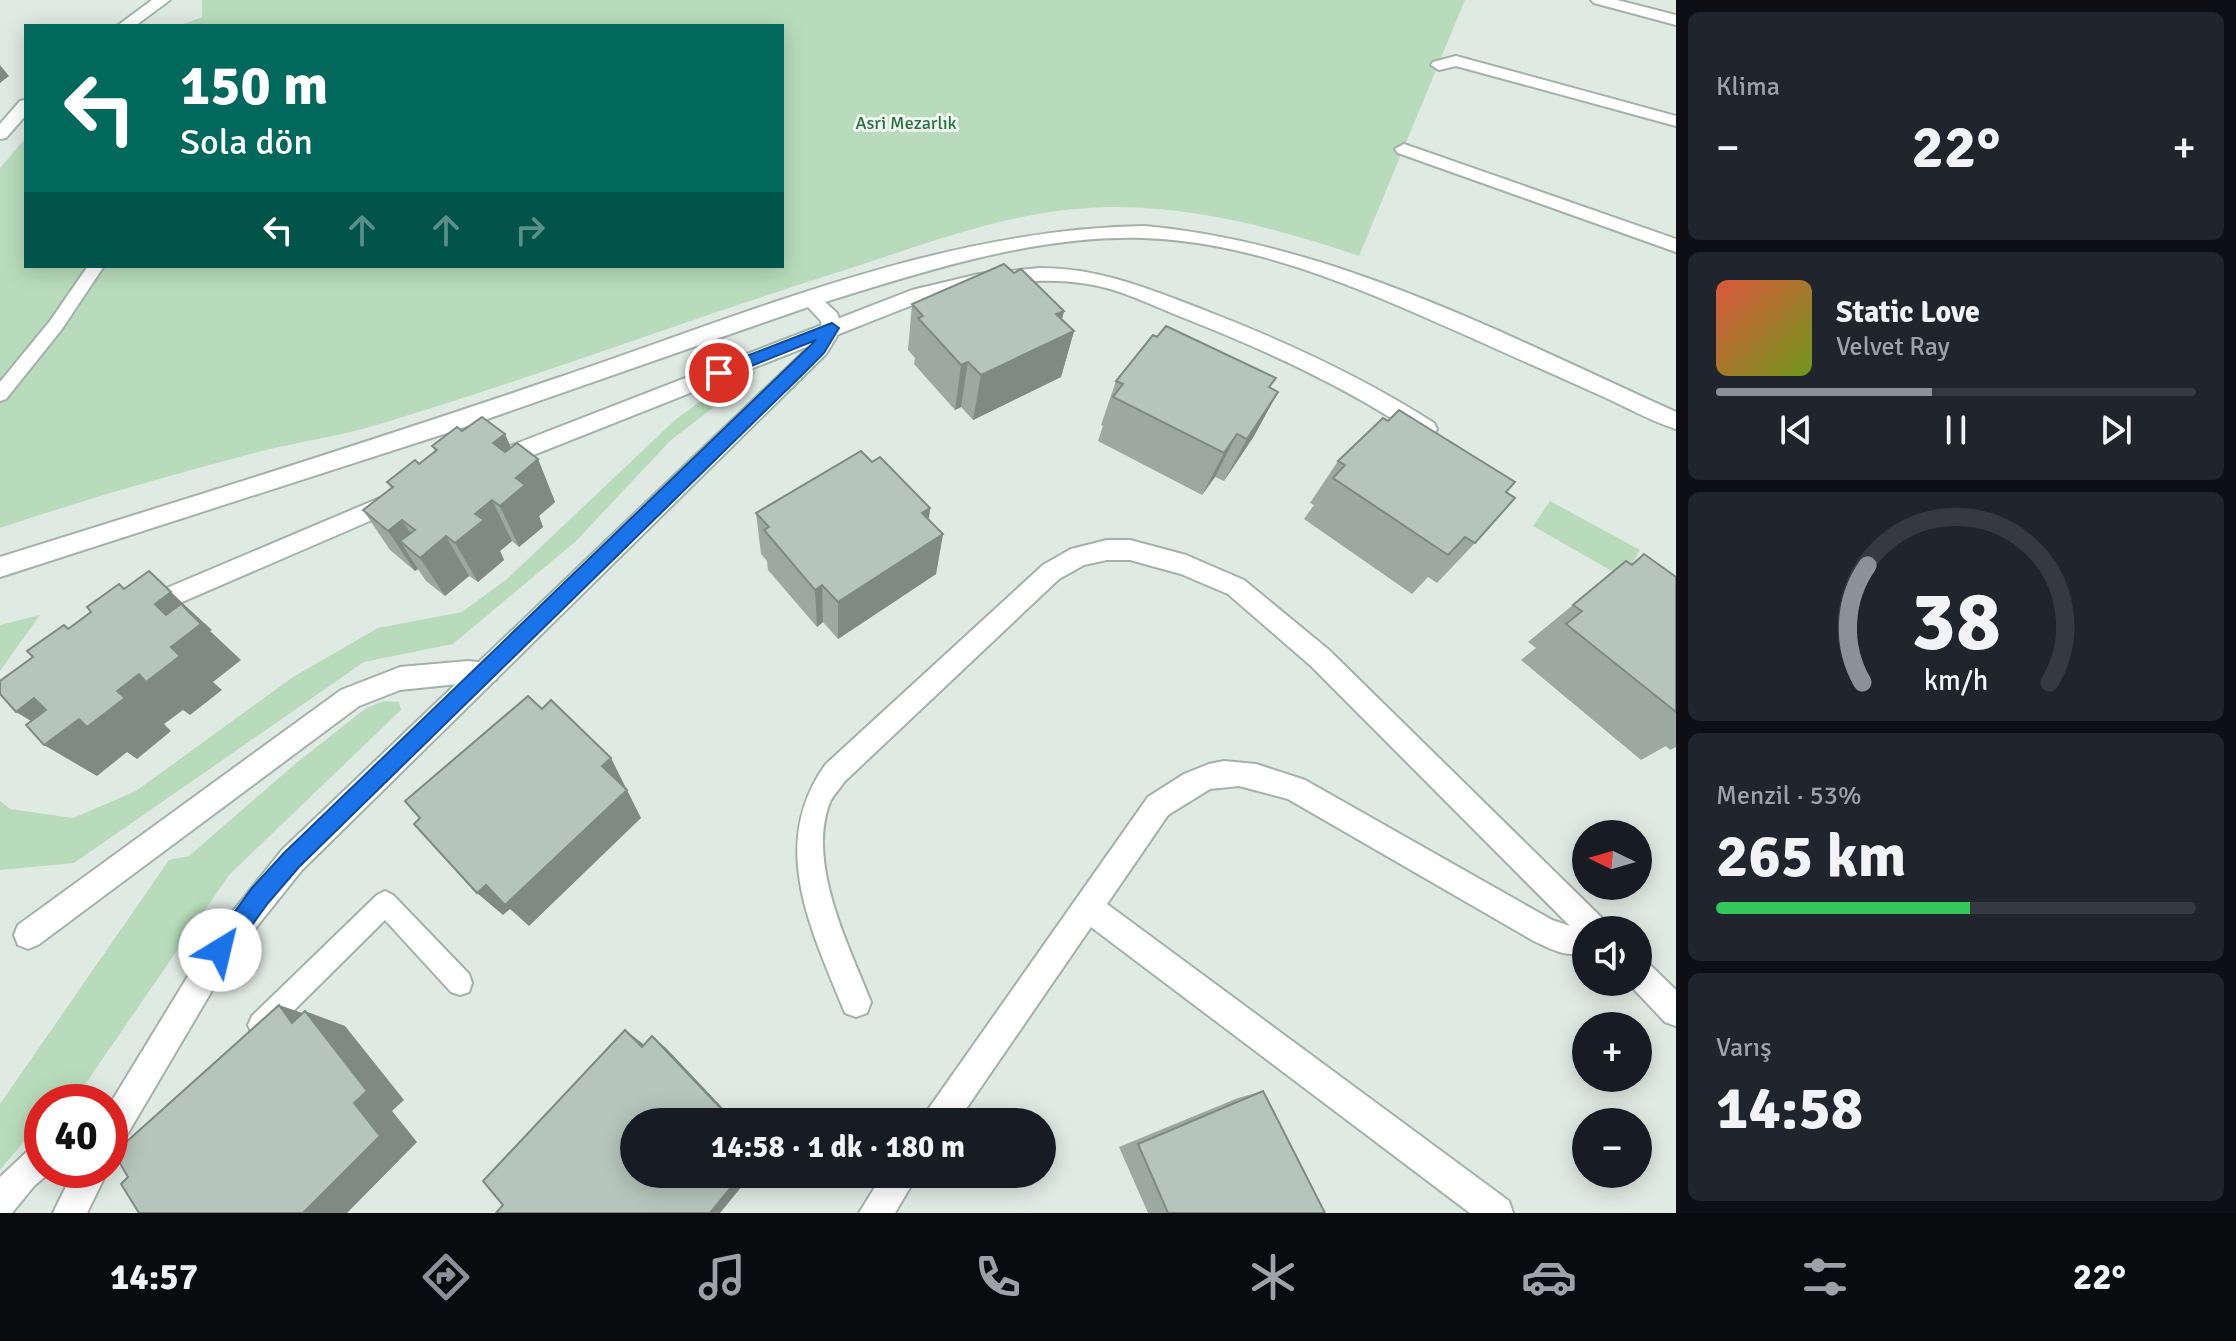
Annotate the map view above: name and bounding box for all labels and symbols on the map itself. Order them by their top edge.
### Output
park label: Asri Mezarlık [855,112,957,134]
pin [685,339,753,407]
north arrow [1572,820,1652,900]
position arrow [178,908,262,992]
speed limit sign: 40 [24,1084,128,1188]

